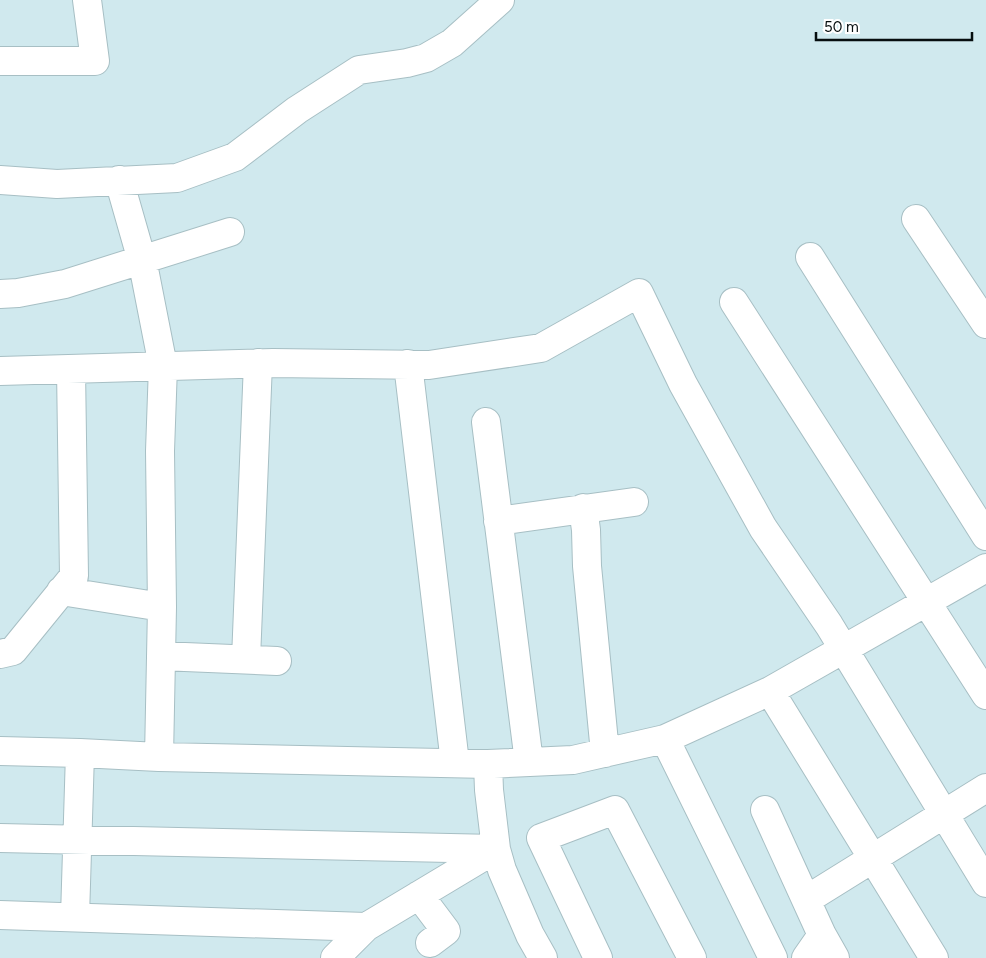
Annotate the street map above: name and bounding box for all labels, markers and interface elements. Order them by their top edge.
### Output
scale bar [816,10,972,42]
text: 50 m [824,18,859,36]

